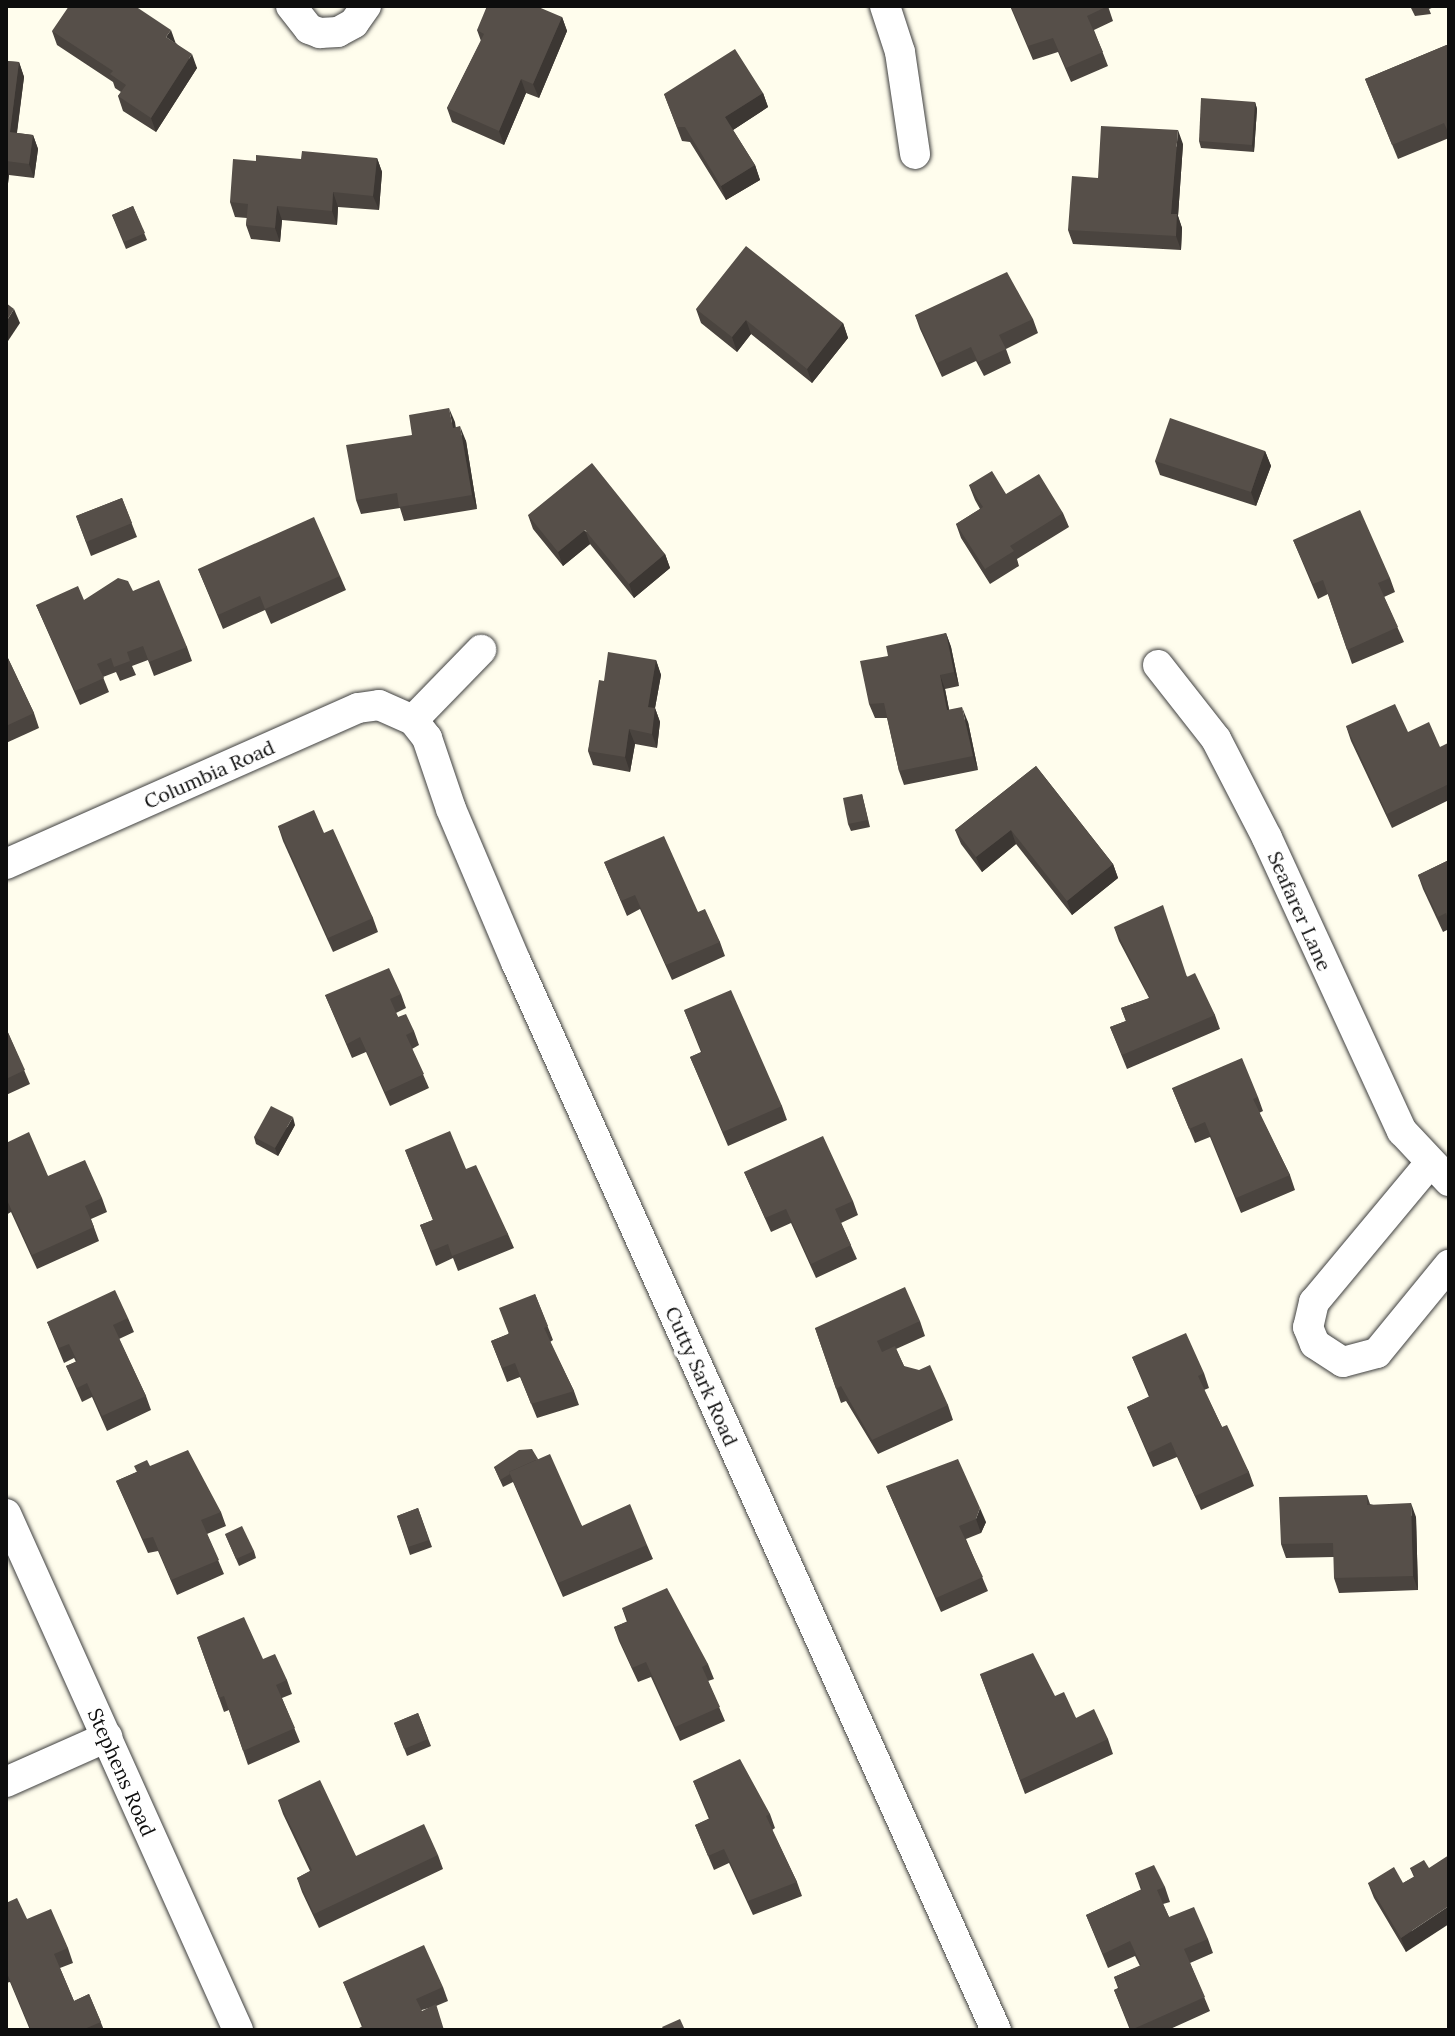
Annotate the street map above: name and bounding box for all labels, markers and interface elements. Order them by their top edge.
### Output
street label: Columbia Road [140,735,278,813]
street label: Seafarer Lane [1263,848,1337,974]
street label: Cutty Sark Road [661,1303,743,1449]
street label: Stephens Road [83,1704,161,1840]

